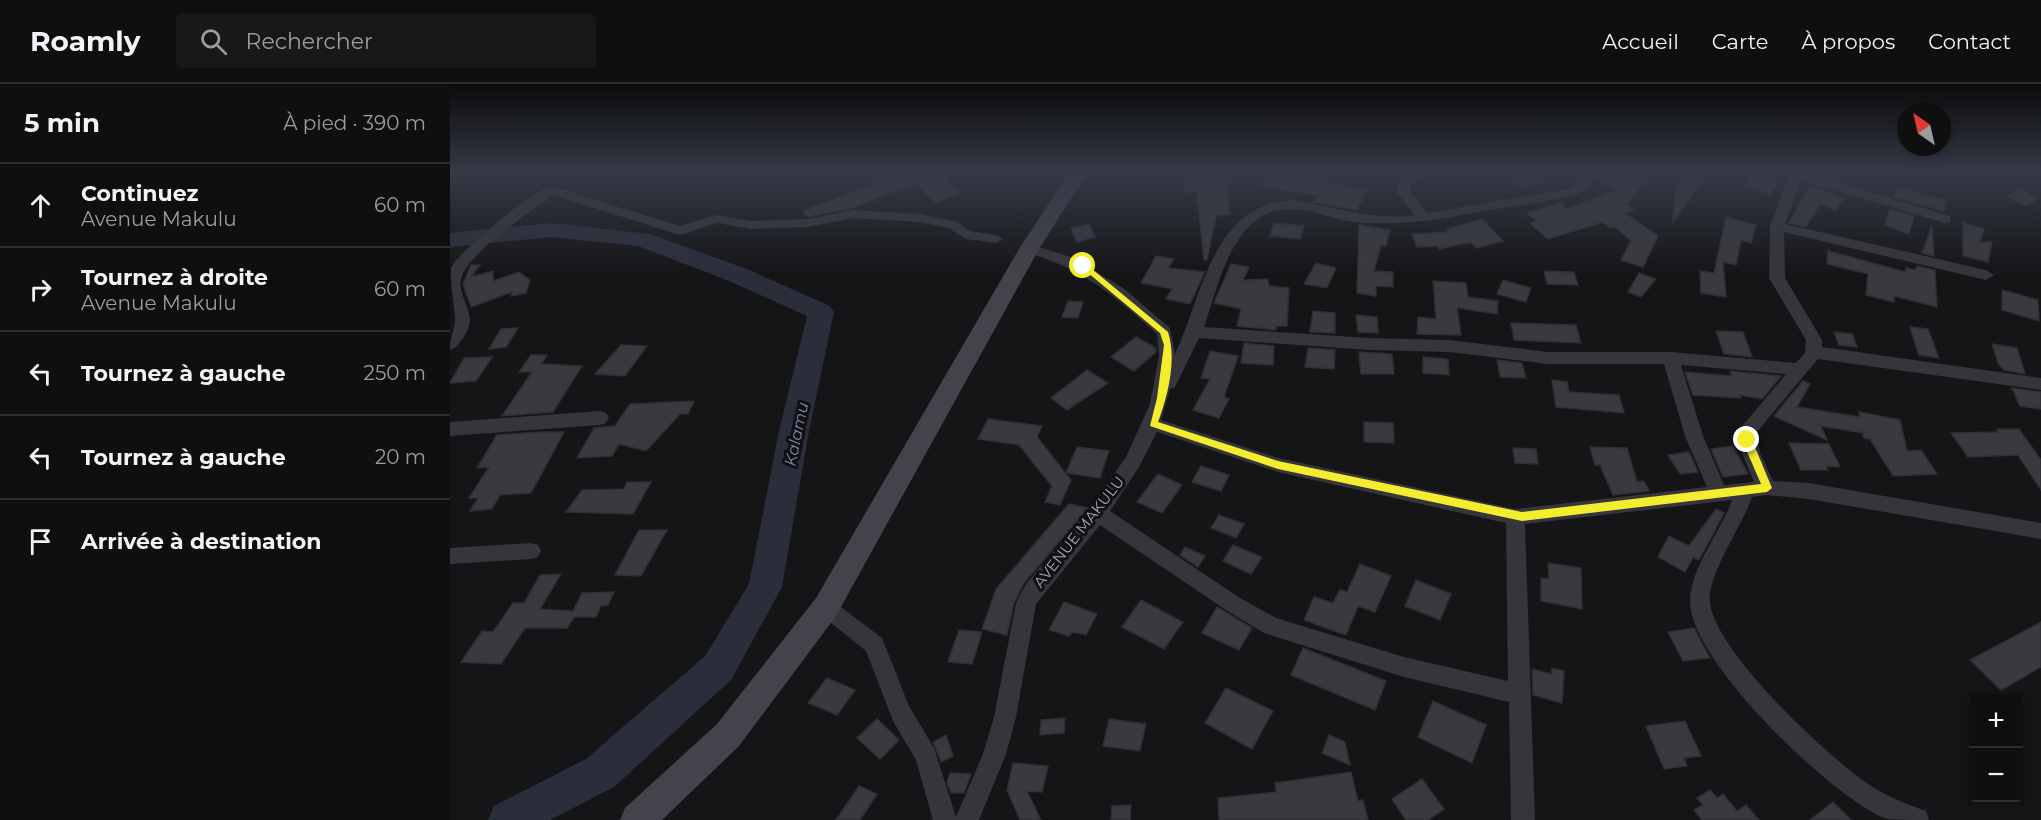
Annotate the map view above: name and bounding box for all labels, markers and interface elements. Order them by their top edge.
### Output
search box [176,14,596,68]
text: Roamly [30,24,140,58]
icon: search [197,25,230,58]
text: Rechercher [245,28,373,55]
text: Accueil [1602,29,1679,54]
text: Carte [1712,29,1768,54]
text: À propos [1801,29,1895,54]
text: Contact [1928,29,2011,54]
north arrow [1897,102,1951,156]
text: 5 min [24,107,100,139]
text: À pied · 390 m [283,111,426,135]
text: Continuez [81,180,198,207]
icon: ahead [24,189,57,222]
text: 60 m [374,193,426,217]
text: Avenue Makulu [81,207,237,231]
route start [1069,252,1095,278]
text: Tournez à droite [81,264,268,291]
icon: right [24,273,57,306]
text: 60 m [374,277,426,301]
text: Avenue Makulu [81,291,237,315]
icon: left [24,357,57,390]
text: Tournez à gauche [81,360,286,387]
text: 250 m [364,361,426,385]
water label: Kalamu [780,400,813,468]
route end [1733,426,1759,452]
icon: left [24,441,57,474]
text: Tournez à gauche [81,444,286,471]
text: 20 m [375,445,426,469]
street label: AVENUE MAKULU [1029,472,1128,591]
icon: arrive [24,525,57,558]
text: Arrivée à destination [81,528,321,555]
map controls [1969,694,2023,802]
button: + [1969,694,2023,748]
button: − [1969,748,2023,802]

